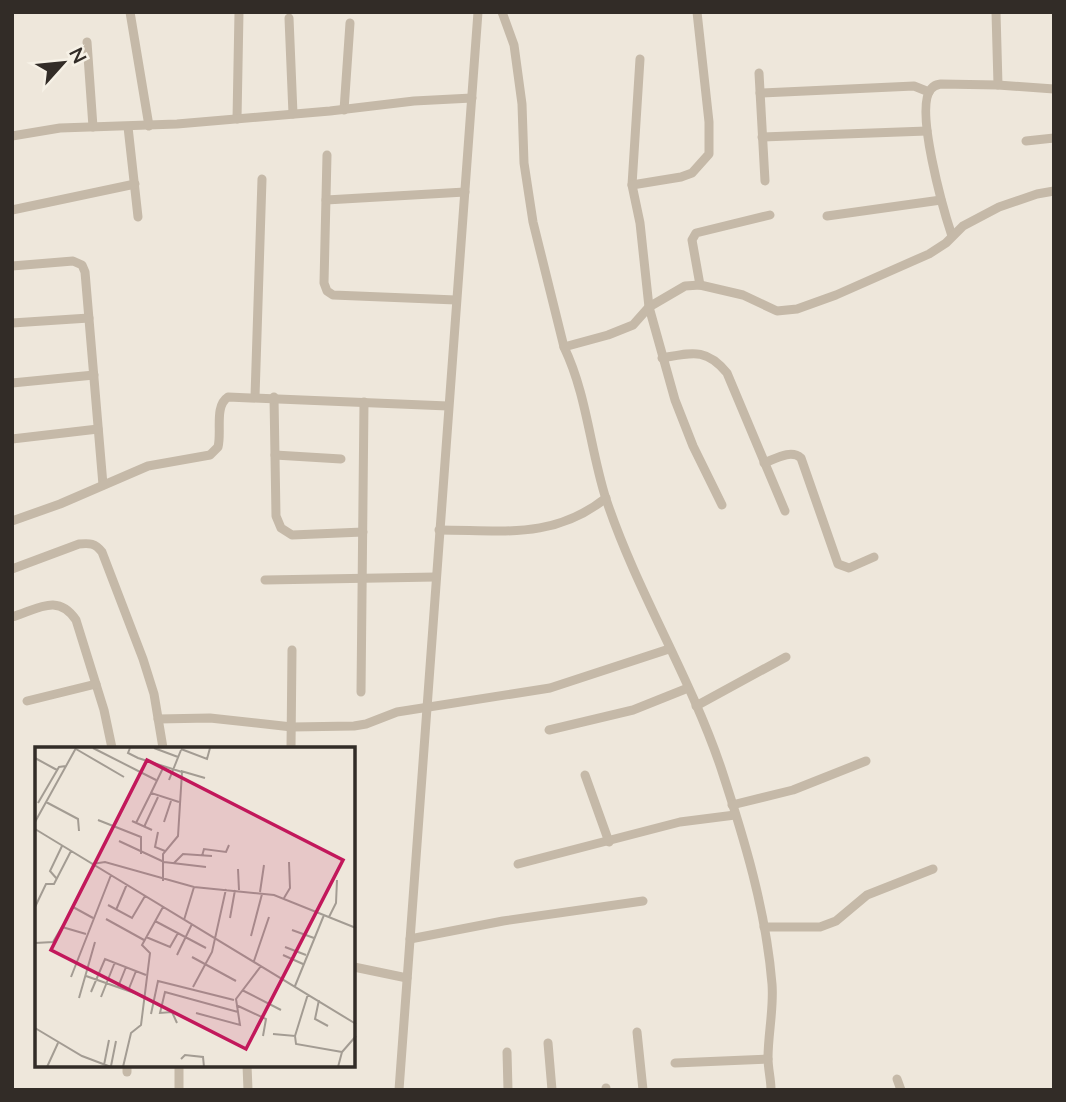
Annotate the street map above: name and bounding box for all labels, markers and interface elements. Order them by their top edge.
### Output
north arrow [28,28,98,98]
text: N [65,43,92,67]
inset map [35,747,355,1067]

